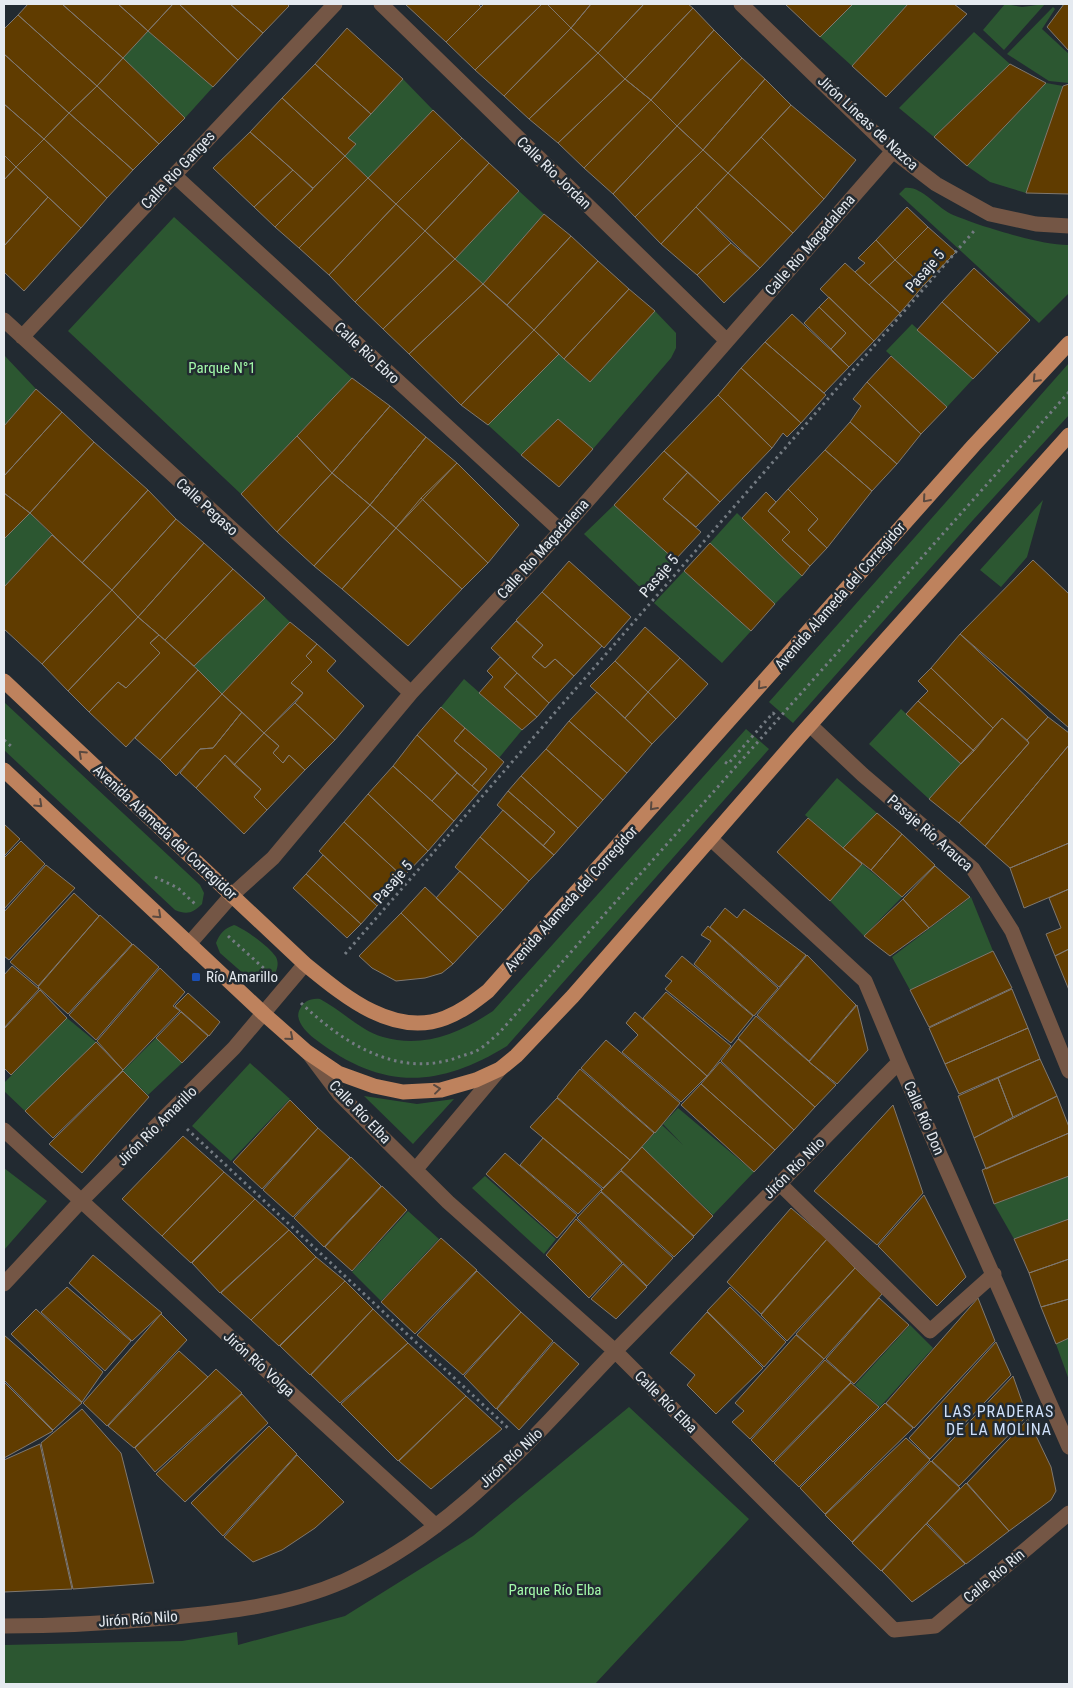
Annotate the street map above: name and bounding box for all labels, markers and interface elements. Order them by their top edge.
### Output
street label: Jirón Líneas de Nazca [814,72,922,174]
street label: Calle Rio Ganges [137,127,219,213]
street label: Calle Rio Jordan [513,133,595,213]
street label: Calle Rio Magadalena [761,191,859,299]
street label: Pasaje 5 [902,246,948,296]
street label: Calle Rio Ebro [331,318,403,388]
park label: Parque N°1 [188,359,256,377]
one-way arrow [1033,373,1042,382]
street label: Calle Pegaso [172,474,242,540]
one-way arrow [923,493,932,502]
street label: Calle Rio Magadalena [493,495,593,603]
street label: Avenida Alameda del Corregidor [771,518,909,674]
street label: Pasaje 5 [636,551,682,601]
one-way arrow [758,681,767,690]
one-way arrow [78,751,87,760]
street label: Avenida Alameda del Corregidor [89,761,241,904]
street label: Pasaje Río Arauca [884,791,976,875]
one-way arrow [34,798,43,807]
one-way arrow [649,802,658,811]
street label: Avenida Alameda del Corregidor [501,822,642,976]
street label: Pasaje 5 [370,857,416,907]
one-way arrow [152,909,161,918]
place label: Río Amarillo [206,968,278,986]
marker: Río Amarillo [190,971,202,983]
one-way arrow [285,1031,294,1040]
street label: Calle Río Elba [325,1077,395,1147]
street label: Calle Río Don [900,1078,948,1158]
street label: Jirón Río Amarillo [113,1082,201,1170]
one-way arrow [434,1084,442,1095]
street label: Jirón Río Nilo [760,1134,828,1202]
street label: Jirón Río Volga [220,1327,298,1401]
street label: Calle Río Elba [631,1367,701,1437]
district label: LAS PRADERAS DE LA MOLINA [944,1402,1054,1439]
street label: Jirón Río Nilo [476,1424,546,1492]
street label: Calle Río Rin [960,1545,1028,1607]
park label: Parque Río Elba [508,1581,602,1599]
street label: Jirón Río Nilo [98,1607,178,1631]

